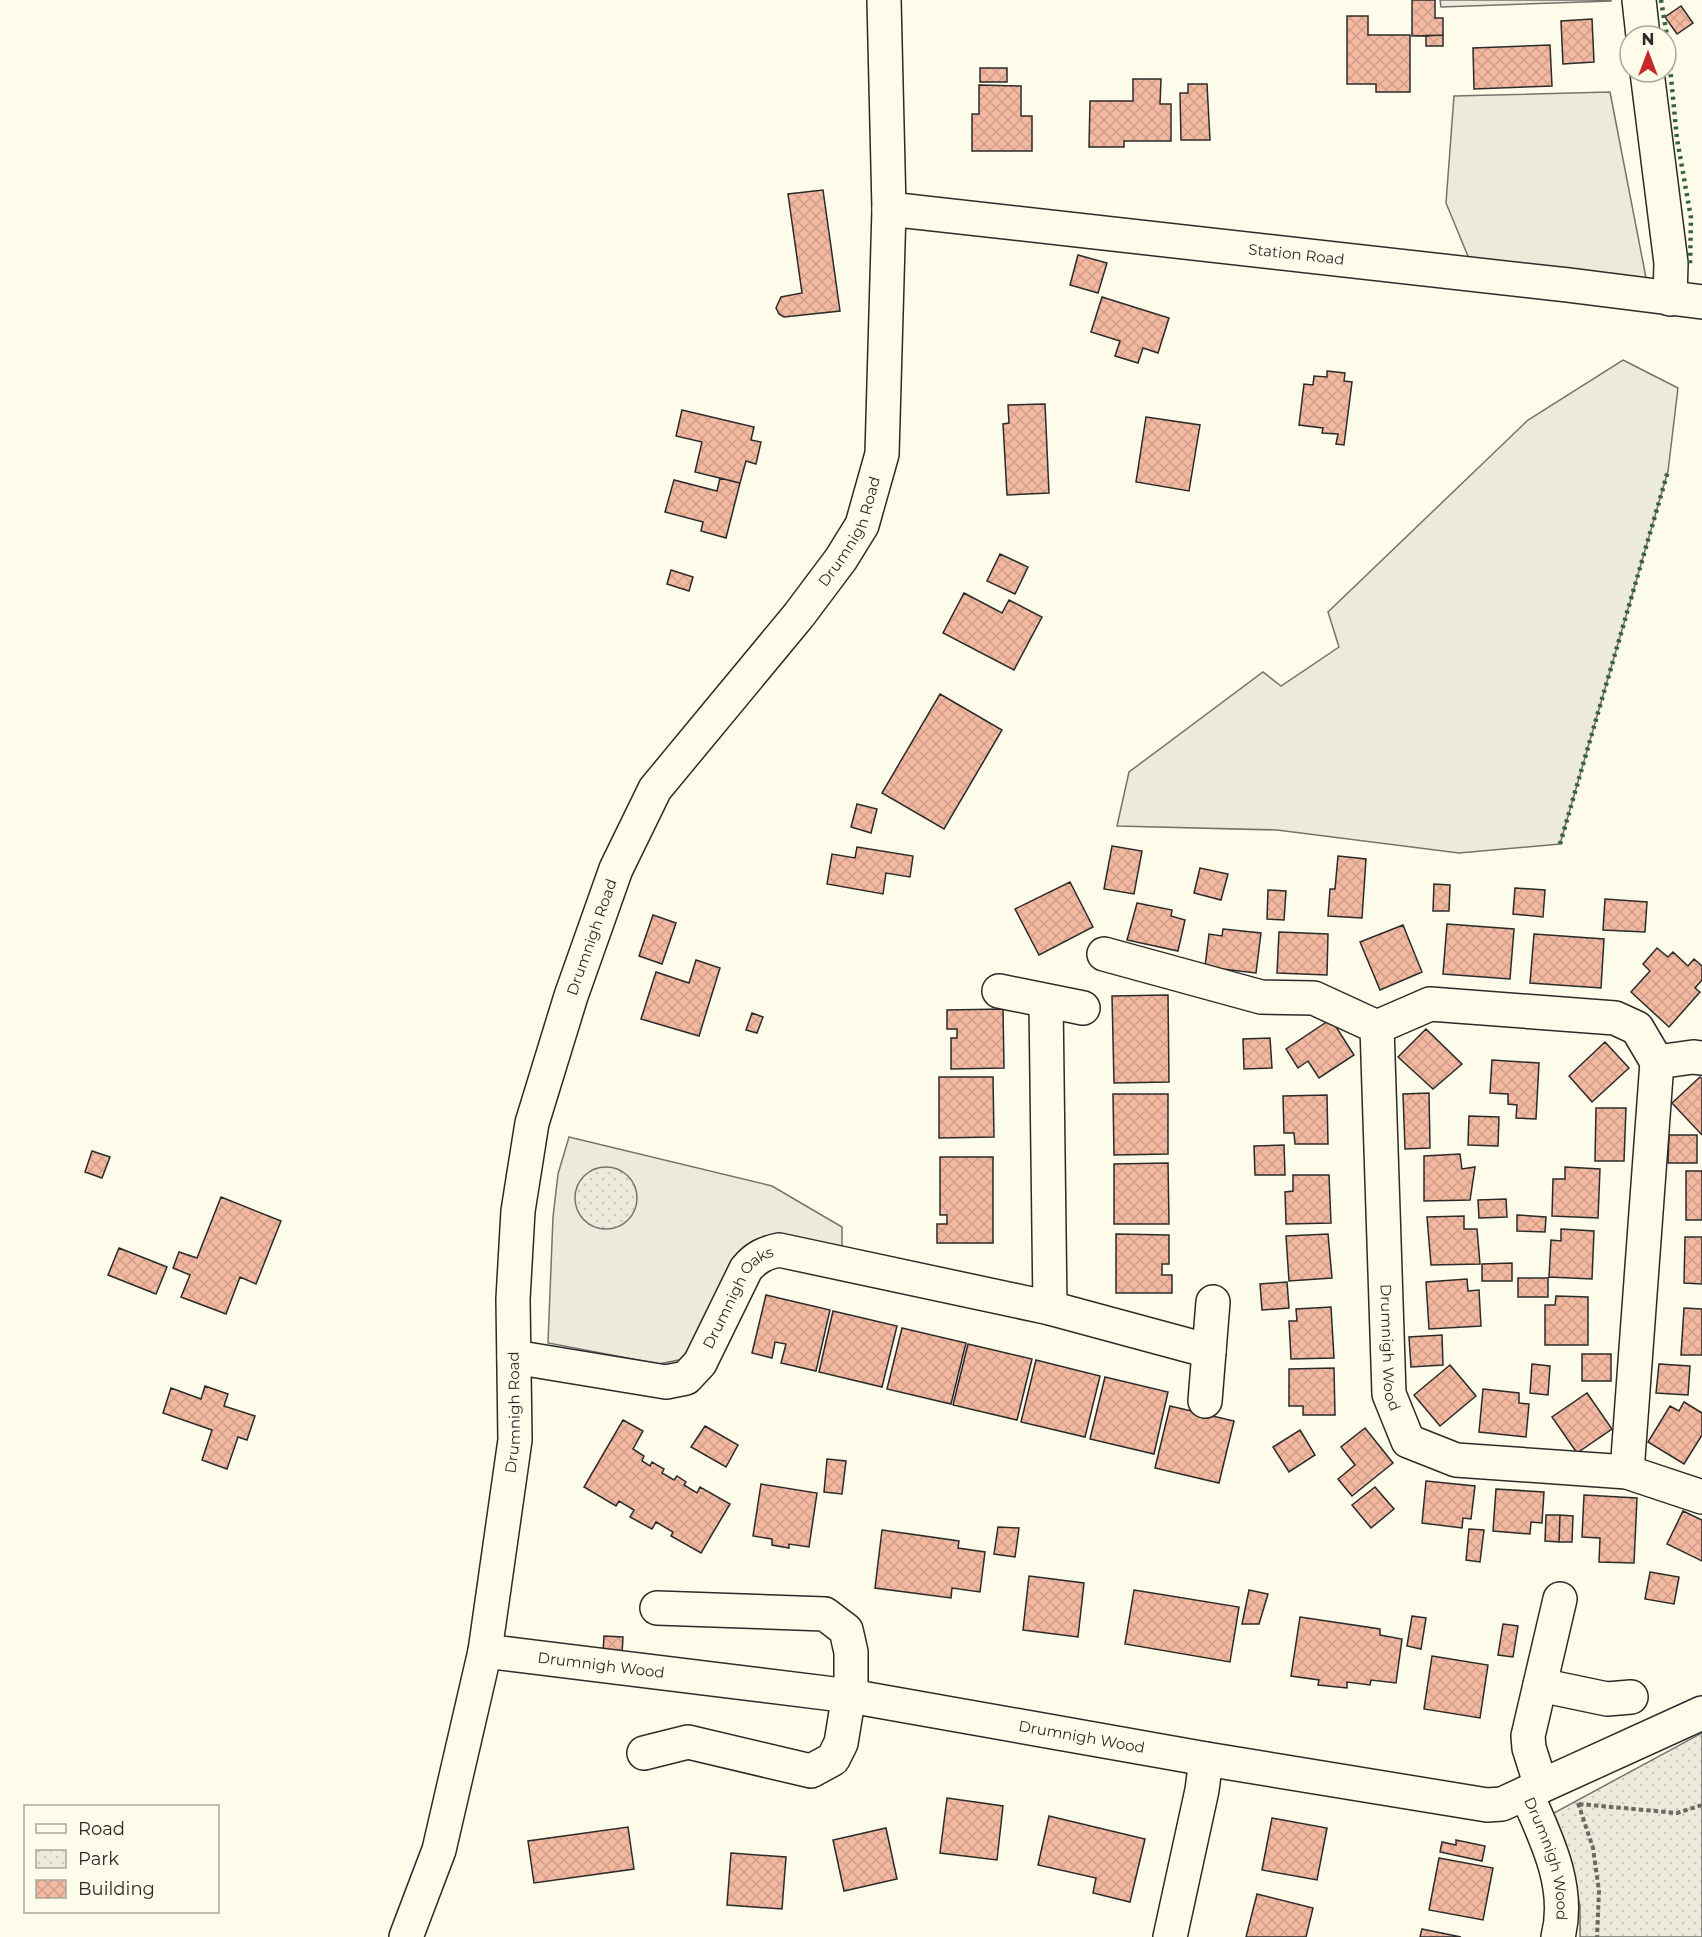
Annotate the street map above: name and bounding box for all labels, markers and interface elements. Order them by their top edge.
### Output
north arrow [1618,24,1678,84]
text: N [1642,30,1654,49]
street label: Station Road [1247,239,1346,269]
street label: Drumnigh Road [814,474,884,590]
street label: Drumnigh Road [562,876,621,998]
street label: Drumnigh Oaks [698,1242,776,1352]
street label: Drumnigh Wood [1376,1283,1405,1414]
street label: Drumnigh Road [500,1351,524,1474]
street label: Drumnigh Wood [537,1648,666,1682]
street label: Drumnigh Wood [1017,1716,1146,1757]
street label: Drumnigh Wood [1520,1794,1572,1921]
legend [24,1805,219,1913]
text: Road [78,1818,125,1840]
text: Park [78,1848,119,1870]
text: Building [78,1878,155,1900]

